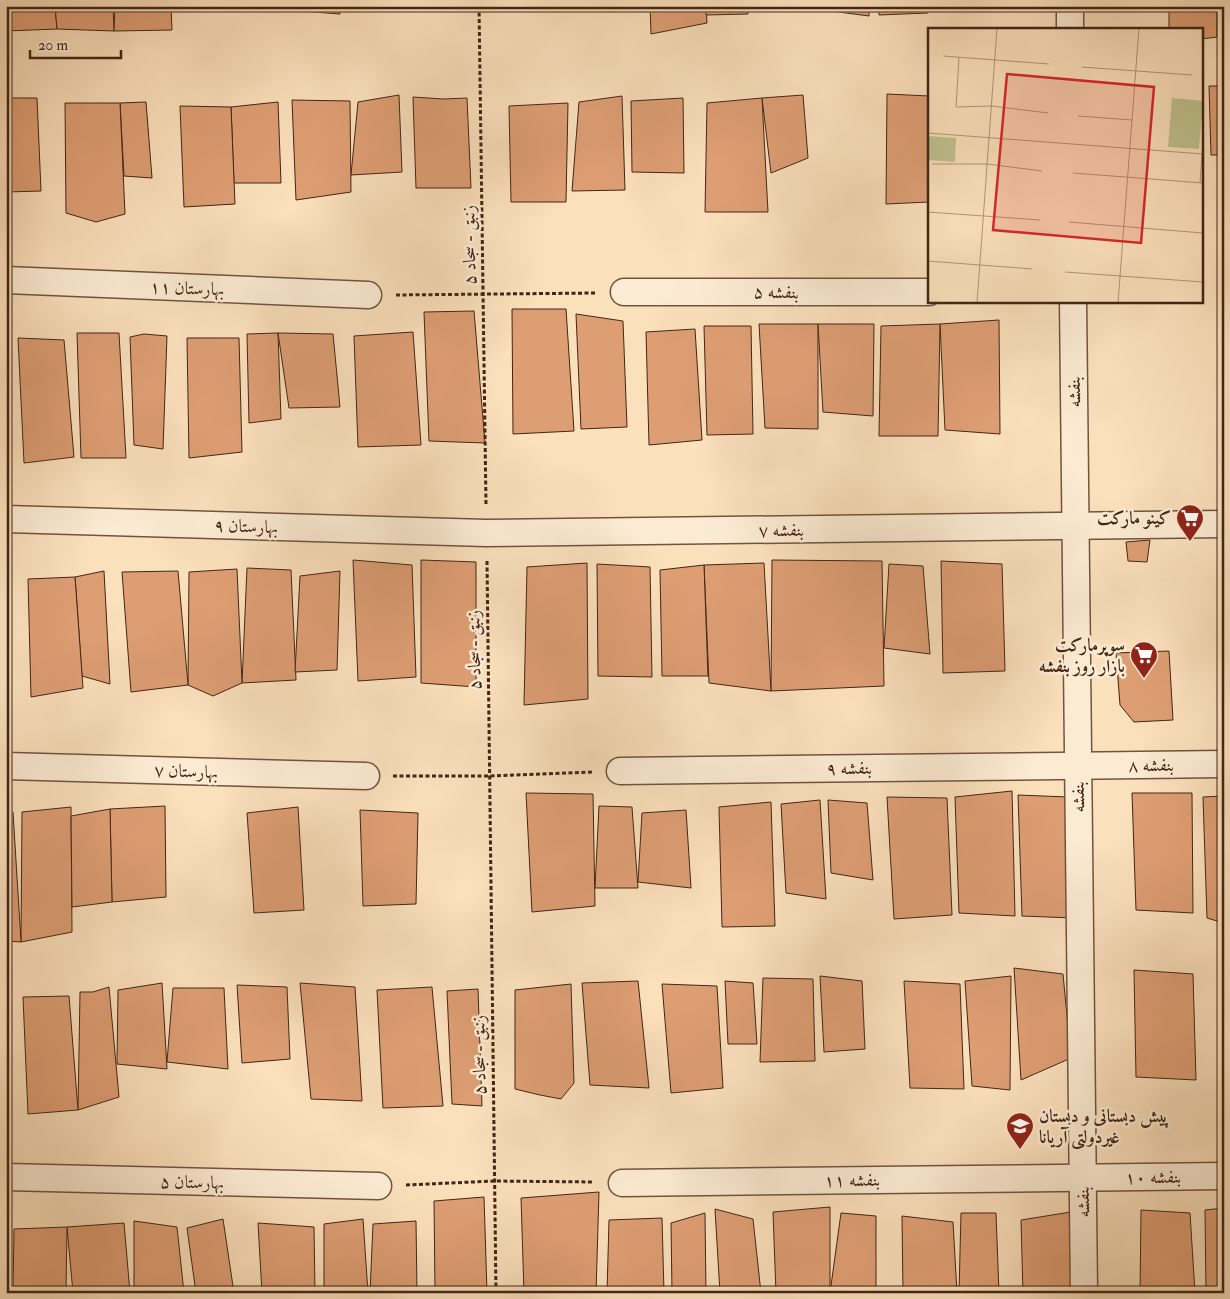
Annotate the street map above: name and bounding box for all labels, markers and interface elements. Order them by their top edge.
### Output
scale bar [30,28,121,60]
inset map [928,28,1202,302]
text: 20 m [38,36,68,55]
street label: زنبق - سجاد ۵ [457,205,482,285]
street label: بهارستان ۱۱ [149,276,225,301]
street label: بنفشه ۵ [753,281,799,304]
street label: بنفشه [1063,376,1086,408]
supermarket icon: کینو مارکت [1175,503,1205,542]
place label: کینو مارکت [1097,507,1171,530]
street label: بهارستان ۹ [213,514,278,539]
street label: بنفشه ۷ [758,519,804,542]
street label: زنبق - سجاد ۵ [462,610,487,690]
place label: سوپرمارکت بازار روز بنفشه [1039,634,1125,678]
supermarket icon: سوپرمارکت بازار روز بنفشه [1129,640,1159,679]
street label: بنفشه ۸ [1128,754,1174,777]
street label: بنفشه ۹ [826,757,872,780]
street label: بهارستان ۷ [153,759,218,784]
street label: بنفشه [1067,781,1090,813]
street label: زنبق - سجاد ۵ [467,1015,492,1095]
place label: پیش دبستانی و دبستان غیردولتی آریانا [1039,1105,1169,1150]
school or university icon: پیش دبستانی و دبستان غیردولتی آریانا [1005,1111,1035,1150]
street label: بنفشه ۱۰ [1125,1166,1181,1189]
street label: بنفشه ۱۱ [824,1169,880,1192]
street label: بهارستان ۵ [160,1170,224,1195]
street label: بنفشه [1072,1186,1095,1218]

